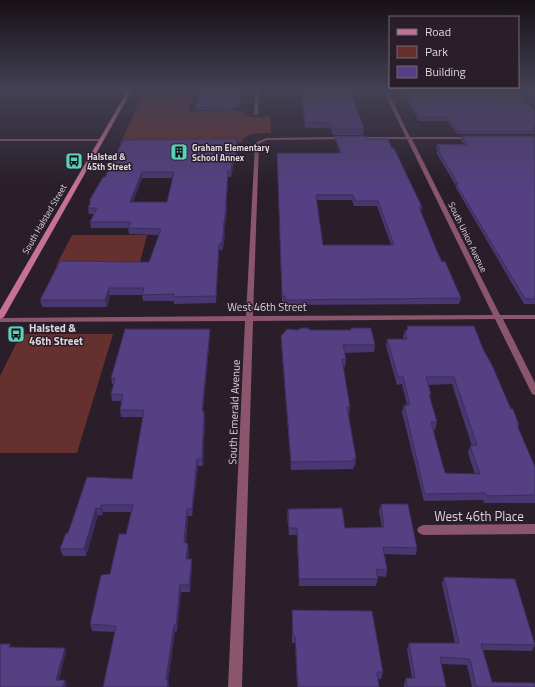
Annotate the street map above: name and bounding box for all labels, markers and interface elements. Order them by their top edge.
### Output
legend [389,16,519,88]
text: Road [425,22,451,41]
text: Park [425,42,448,61]
text: Building [425,62,466,81]
place label: Graham Elementary School Annex [192,141,270,164]
building icon: Graham Elementary School Annex [169,142,189,162]
place label: Halsted & 45th Street [87,150,132,173]
bus stop icon: Halsted & 45th Street [64,151,84,171]
street label: South Halsted Street [19,181,70,256]
street label: South Union Avenue [445,200,491,275]
street label: West 46th Street [227,299,307,315]
place label: Halsted & 46th Street [29,320,83,349]
bus stop icon: Halsted & 46th Street [6,324,26,344]
street label: South Emerald Avenue [224,359,244,465]
street label: West 46th Place [434,506,524,526]

